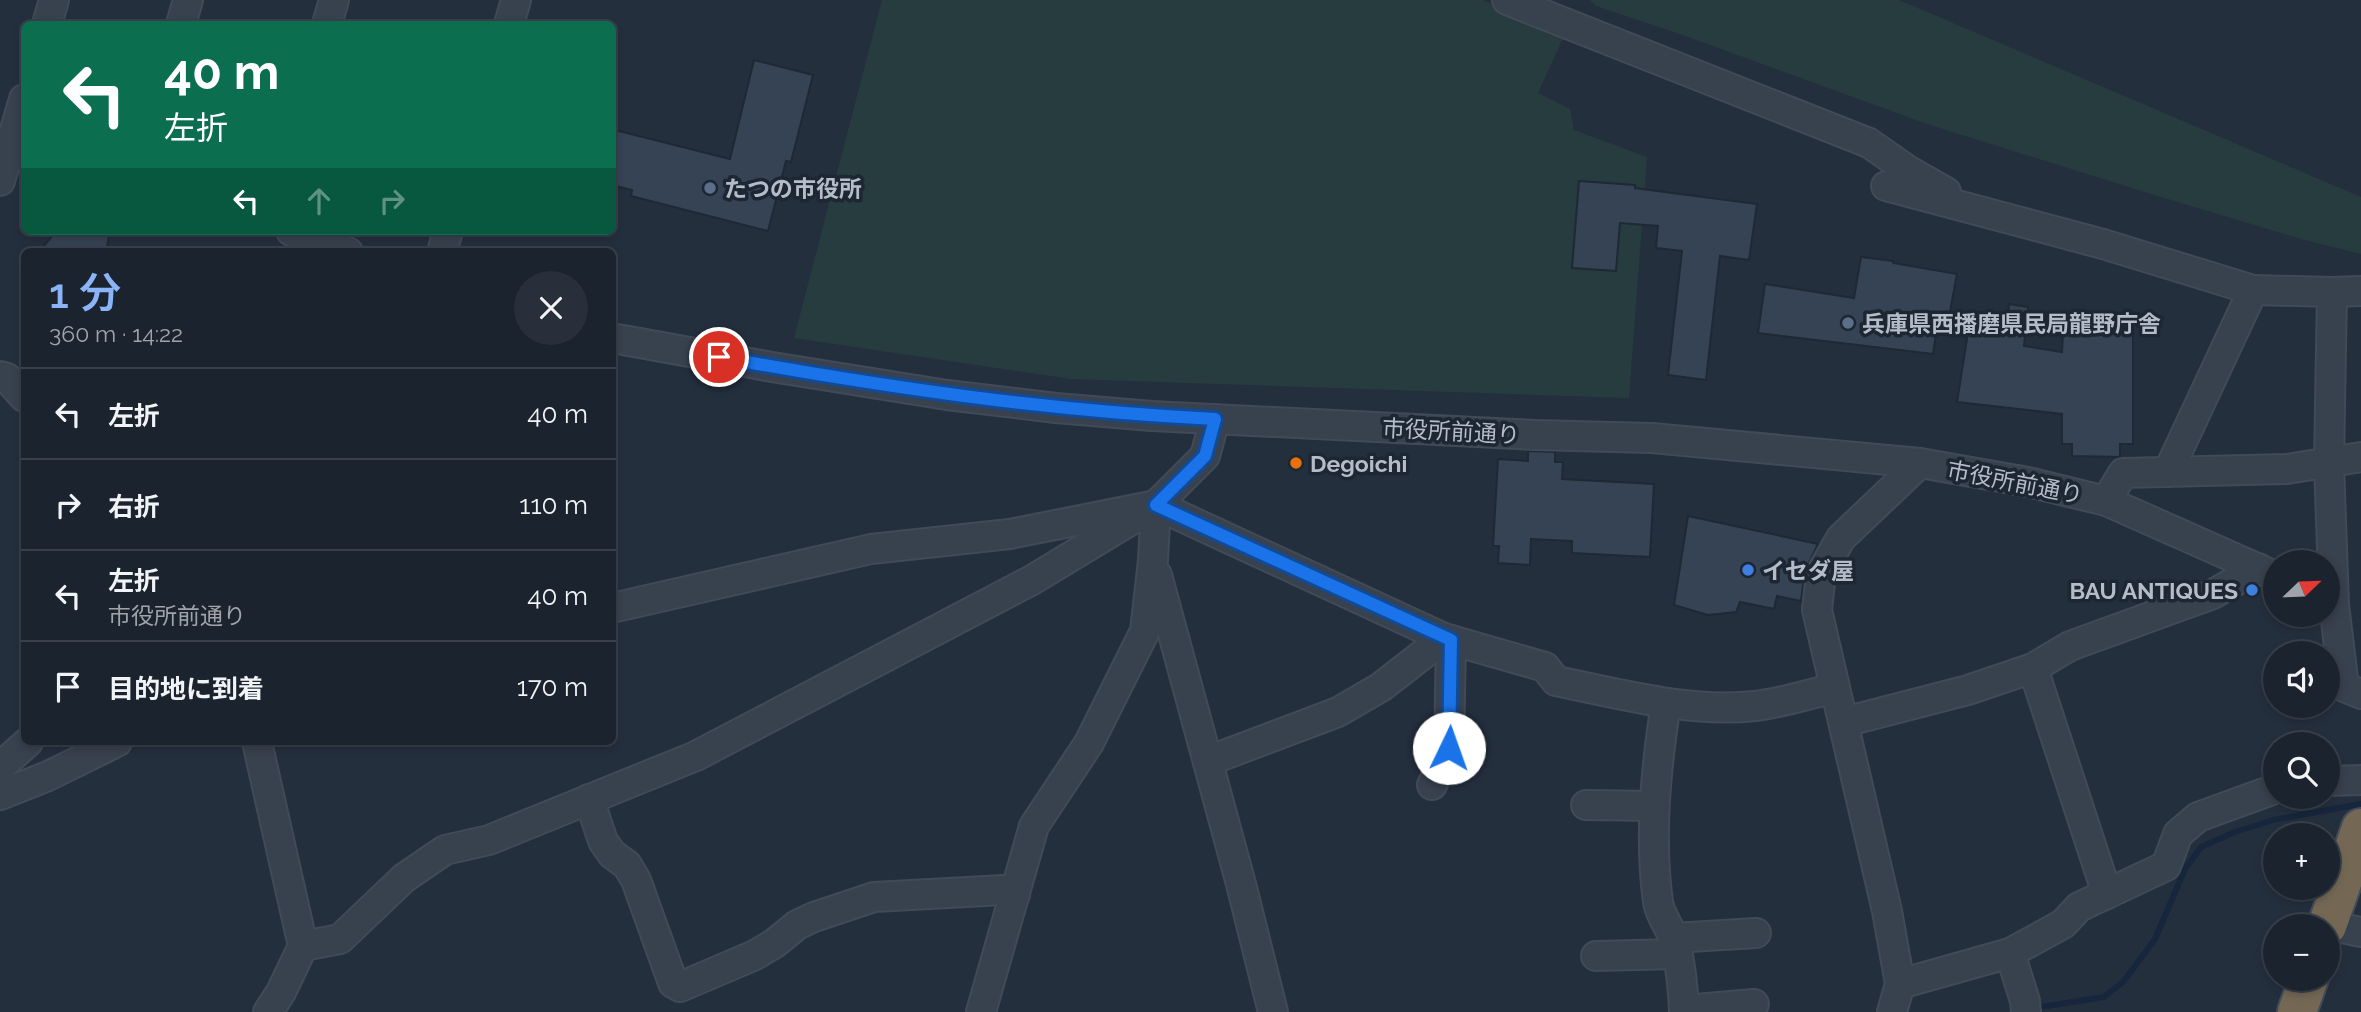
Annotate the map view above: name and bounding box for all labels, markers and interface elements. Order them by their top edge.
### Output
text: 40 m [164,43,279,100]
icon: left [49,49,140,140]
text: 左折 [164,109,228,146]
place label: たつの市役所 [724,175,862,202]
marker: たつの市役所 [702,180,718,196]
icon: left [227,182,265,220]
icon: ahead [300,182,338,220]
icon: right [373,182,411,220]
text: 1 分 [49,269,121,318]
button: close [514,271,588,345]
place label: 兵庫県西播磨県民局龍野庁舎 [1862,310,2161,337]
marker: 兵庫県西播磨県民局龍野庁舎 [1840,315,1856,331]
text: 360 m · 14:22 [49,320,183,347]
pin [689,327,749,387]
icon: arrive [700,338,738,376]
icon: left [49,395,87,433]
text: 40 m [527,399,588,429]
text: 左折 [108,401,160,431]
street label: 市役所前通り [1381,414,1521,448]
place label: Degoichi [1310,450,1407,477]
marker: Degoichi [1288,455,1304,471]
street label: 市役所前通り [1945,456,2085,508]
icon: right [49,486,87,524]
text: 110 m [519,490,588,520]
text: 右折 [108,492,160,522]
north arrow [2263,550,2340,626]
map controls [2263,550,2340,991]
place label: イセダ屋 [1762,557,1854,584]
marker: イセダ屋 [1740,562,1756,578]
text: 左折 [108,566,160,596]
icon: left [49,577,87,615]
place label: BAU ANTIQUES [2069,577,2238,604]
text: 40 m [527,581,588,611]
marker: BAU ANTIQUES [2244,582,2260,598]
text: 市役所前通り [108,602,246,629]
button: sound [2263,641,2340,718]
icon: arrive [49,668,87,706]
text: 170 m [517,672,588,702]
text: 目的地に到着 [108,674,264,704]
position arrow [1412,711,1486,785]
button: search [2263,732,2340,809]
button: + [2263,823,2340,900]
button: − [2263,914,2340,991]

